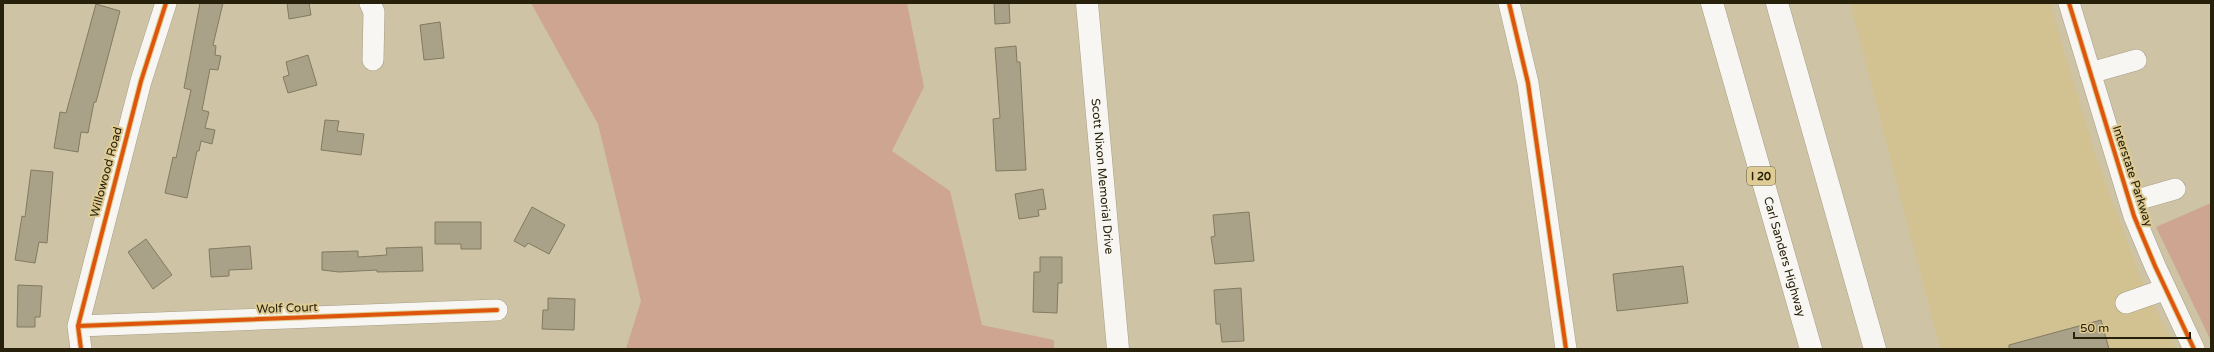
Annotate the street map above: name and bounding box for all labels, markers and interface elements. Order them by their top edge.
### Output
street label: Scott Nixon Memorial Drive [1089,98,1117,255]
street label: Interstate Parkway [2110,124,2156,229]
street label: Willowood Road [87,125,125,219]
road number: I 20 [1747,167,1775,185]
street label: Carl Sanders Highway [1761,195,1809,319]
street label: Wolf Court [256,300,318,316]
scale bar [2074,314,2190,340]
text: 50 m [2080,321,2109,335]

